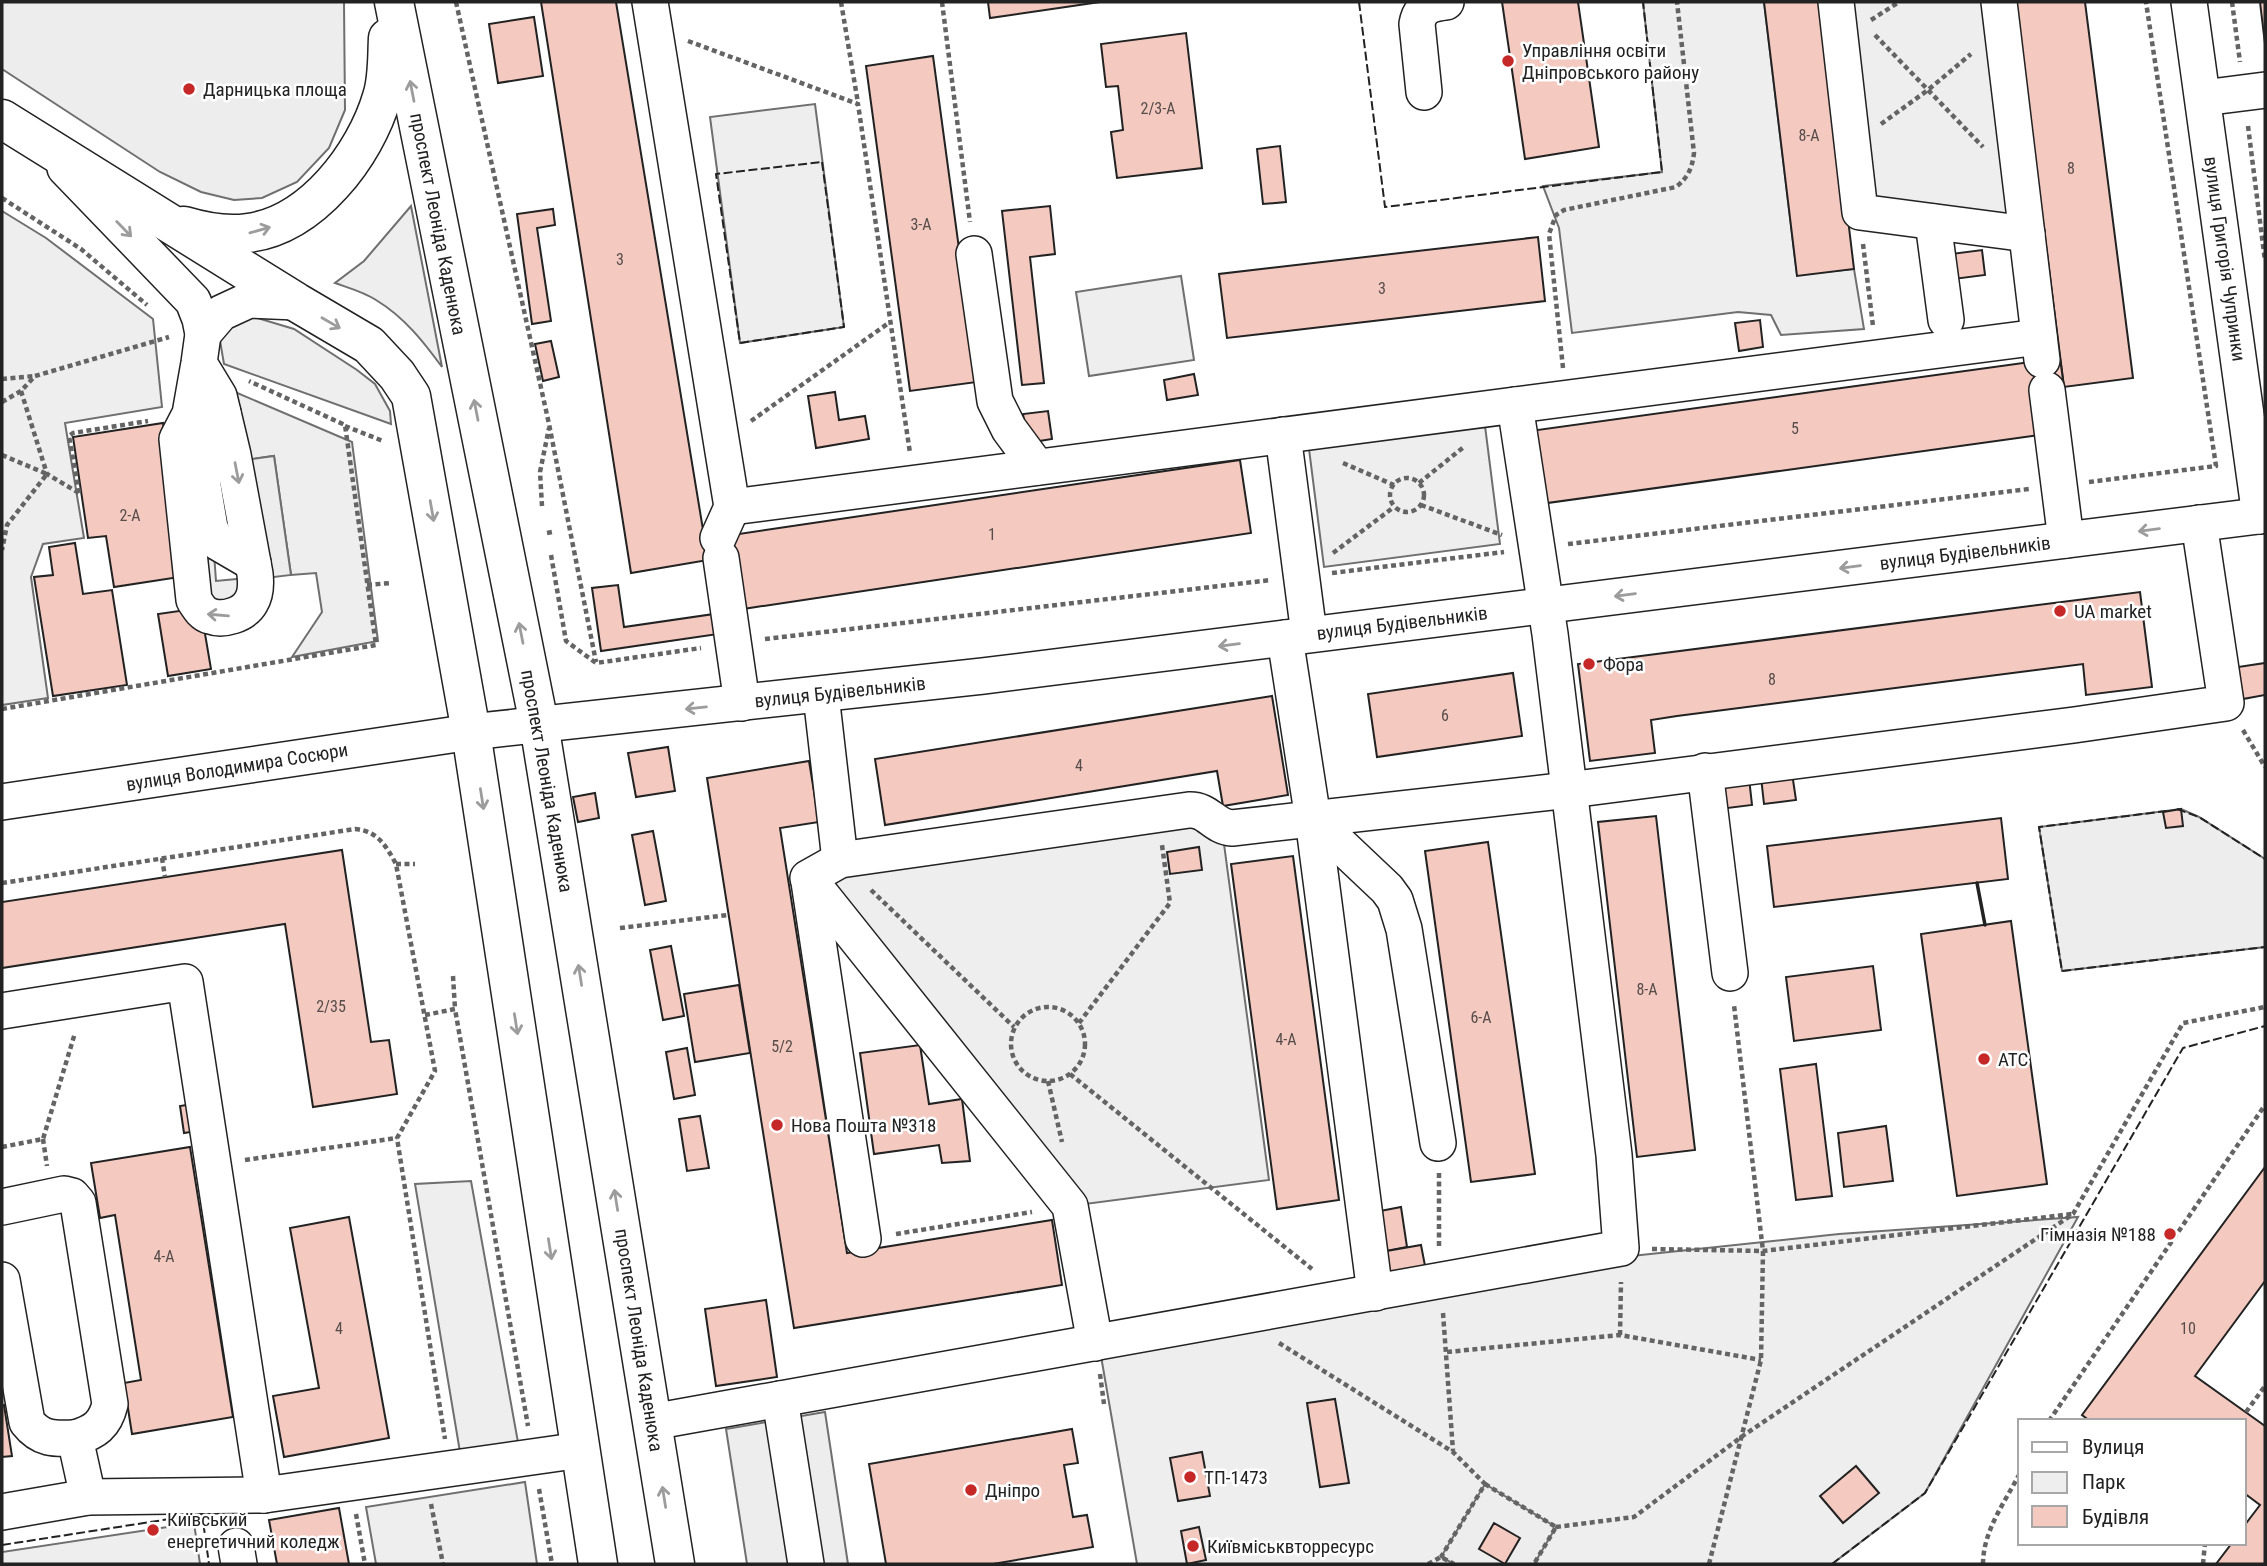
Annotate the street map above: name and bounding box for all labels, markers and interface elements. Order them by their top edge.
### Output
place label: Управління освіти Дніпровського району [1522,39,1699,84]
marker: Управління освіти Дніпровського району [1500,53,1516,69]
place label: Дарницька площа [203,78,347,101]
one-way arrow [404,80,418,103]
marker: Дарницька площа [181,81,197,97]
house number: 2/3-А [1141,99,1175,118]
street label: проспект Леоніда Каденюка [405,111,471,337]
house number: 8-А [1798,126,1820,145]
street label: вулиця Григорія Чупринки [2199,155,2251,363]
house number: 8 [2067,159,2075,178]
house number: 3-А [910,215,932,234]
one-way arrow [116,220,133,237]
one-way arrow [248,223,270,236]
house number: 3 [616,250,624,269]
house number: 3 [1378,279,1386,298]
one-way arrow [320,316,340,330]
one-way arrow [468,399,482,422]
house number: 5 [1791,419,1799,438]
one-way arrow [231,461,244,484]
one-way arrow [425,499,439,522]
house number: 2-А [119,506,141,525]
one-way arrow [2138,523,2161,536]
house number: 1 [988,525,996,544]
street label: вулиця Будівельників [1878,531,2052,575]
one-way arrow [1839,561,1862,574]
one-way arrow [1614,589,1636,602]
place label: UA market [2074,600,2152,623]
street label: вулиця Будівельників [1315,601,1489,645]
marker: UA market [2052,603,2068,619]
one-way arrow [207,608,229,621]
one-way arrow [513,622,527,645]
one-way arrow [1218,639,1240,652]
place label: Фора [1603,653,1644,676]
marker: Фора [1581,656,1597,672]
street label: проспект Леоніда Каденюка [516,668,578,894]
house number: 8 [1768,670,1776,689]
street label: вулиця Будівельників [753,672,927,712]
one-way arrow [685,701,708,714]
house number: 6 [1441,706,1449,725]
street label: вулиця Володимира Сосюри [124,738,350,796]
house number: 4 [1075,756,1083,775]
one-way arrow [475,788,488,810]
one-way arrow [573,964,586,987]
house number: 8-А [1636,980,1658,999]
house number: 2/35 [316,997,346,1016]
house number: 6-А [1470,1008,1492,1027]
one-way arrow [510,1012,523,1035]
house number: 4-А [1275,1030,1297,1049]
house number: 5/2 [771,1037,793,1056]
place label: АТС [1998,1048,2028,1071]
marker: АТС [1976,1051,1992,1067]
place label: Нова Пошта №318 [791,1114,936,1137]
marker: Нова Пошта №318 [769,1117,785,1133]
one-way arrow [609,1189,622,1212]
place label: Гімназія №188 [2040,1223,2156,1246]
marker: Гімназія №188 [2162,1226,2178,1242]
street label: проспект Леоніда Каденюка [610,1227,668,1453]
one-way arrow [544,1237,557,1260]
house number: 4-А [153,1247,175,1266]
house number: 4 [335,1319,343,1338]
house number: 10 [2180,1319,2196,1338]
legend [2018,1419,2246,1545]
text: Вулиця [2082,1435,2144,1459]
place label: ТП-1473 [1204,1466,1268,1489]
marker: ТП-1473 [1182,1469,1198,1485]
text: Парк [2082,1470,2126,1494]
place label: Дніпро [985,1479,1040,1502]
marker: Дніпро [963,1482,979,1498]
one-way arrow [657,1486,670,1509]
text: Будівля [2082,1505,2149,1529]
place label: Київський енергетичний коледж [167,1508,340,1553]
marker: Київський енергетичний коледж [145,1522,161,1538]
place label: Київміськвторресурс [1207,1535,1374,1558]
marker: Київміськвторресурс [1185,1538,1201,1554]

